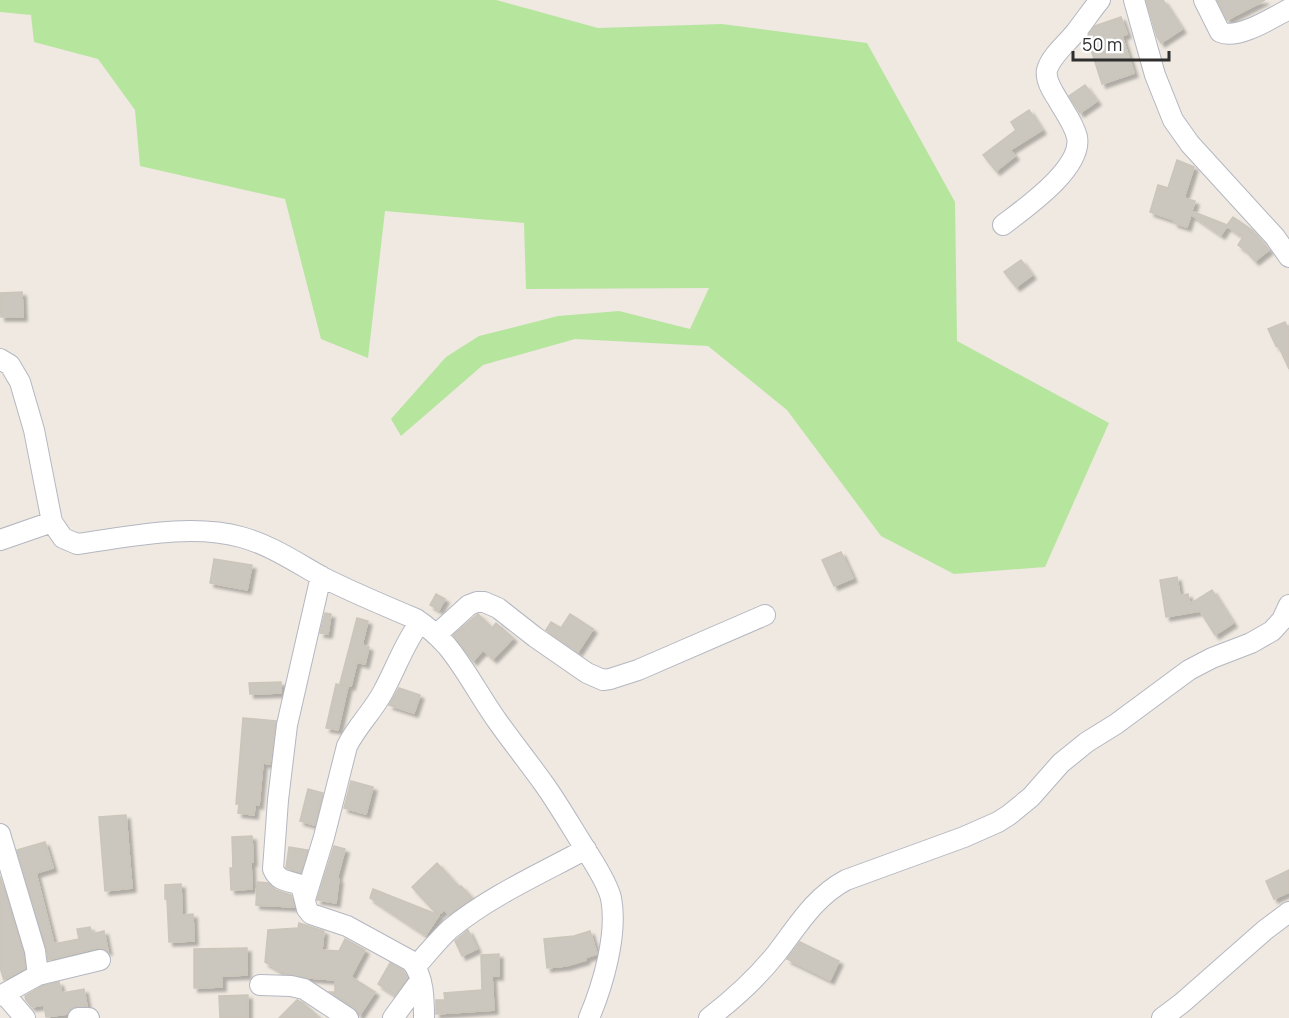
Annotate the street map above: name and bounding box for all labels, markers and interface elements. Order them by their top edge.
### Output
scale bar [1073,24,1169,62]
text: 50 m [1082,32,1122,56]

